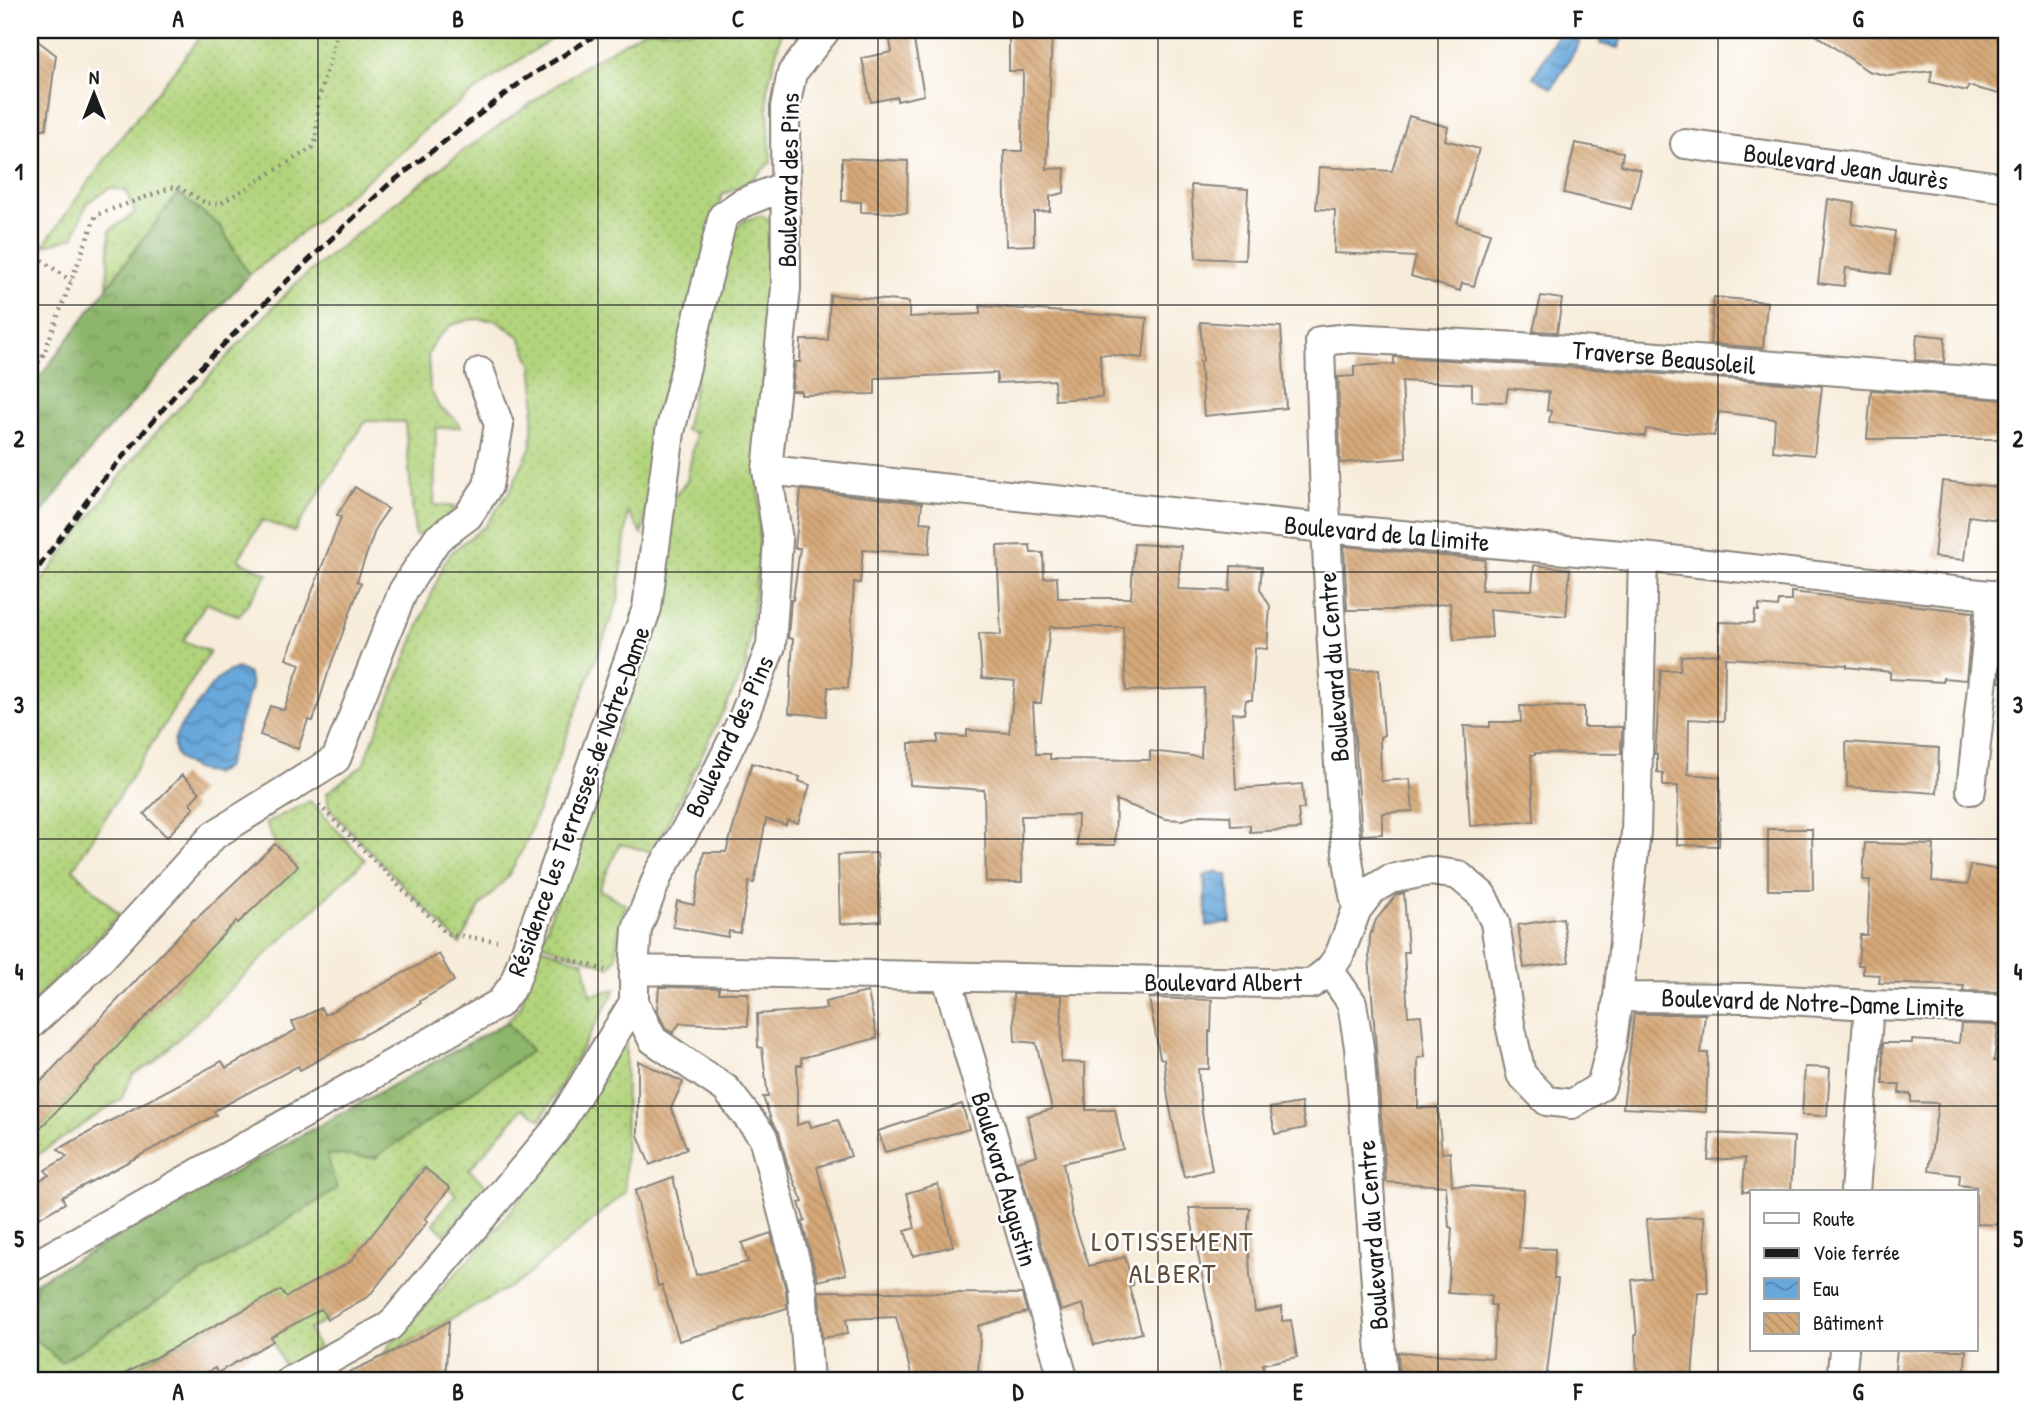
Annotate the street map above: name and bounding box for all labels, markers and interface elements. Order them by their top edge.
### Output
text: A [172,3,184,34]
text: B [452,3,464,34]
text: C [732,3,744,34]
text: D [1013,3,1025,34]
text: E [1293,3,1304,34]
text: F [1573,3,1584,34]
text: G [1852,3,1864,34]
north arrow [60,60,130,130]
text: N [89,64,99,90]
street label: Boulevard des Pins [769,92,807,268]
street label: Boulevard Jean Jaurès [1741,134,1951,198]
text: 1 [15,156,23,187]
text: 1 [2014,156,2022,187]
street label: Traverse Beausoleil [1571,332,1757,382]
text: 2 [14,423,25,454]
text: 2 [2013,423,2024,454]
street label: Boulevard de la Limite [1283,507,1491,559]
street label: Boulevard du Centre [1309,571,1357,763]
street label: Résidence les Terrasses de Notre-Dame [498,621,658,981]
street label: Boulevard des Pins [676,649,782,823]
text: 3 [14,689,24,720]
text: 3 [2013,689,2023,720]
text: 4 [15,956,24,987]
text: 4 [2014,956,2023,987]
street label: Boulevard Albert [1144,964,1303,999]
street label: Boulevard de Notre-Dame Limite [1661,979,1965,1025]
street label: Boulevard Augustin [963,1088,1047,1270]
street label: Boulevard du Centre [1348,1139,1396,1331]
legend [1750,1190,1978,1352]
text: Route [1813,1204,1855,1233]
district label: LOTISSEMENT ALBERT [1092,1222,1254,1292]
text: 5 [14,1223,24,1254]
text: 5 [2013,1223,2023,1254]
text: Voie ferrée [1813,1238,1900,1267]
text: Eau [1813,1274,1840,1303]
text: Bâtiment [1813,1308,1884,1337]
text: A [172,1376,184,1407]
text: B [452,1376,464,1407]
text: C [732,1376,744,1407]
text: D [1013,1376,1025,1407]
text: E [1293,1376,1304,1407]
text: F [1573,1376,1584,1407]
text: G [1852,1376,1864,1407]

